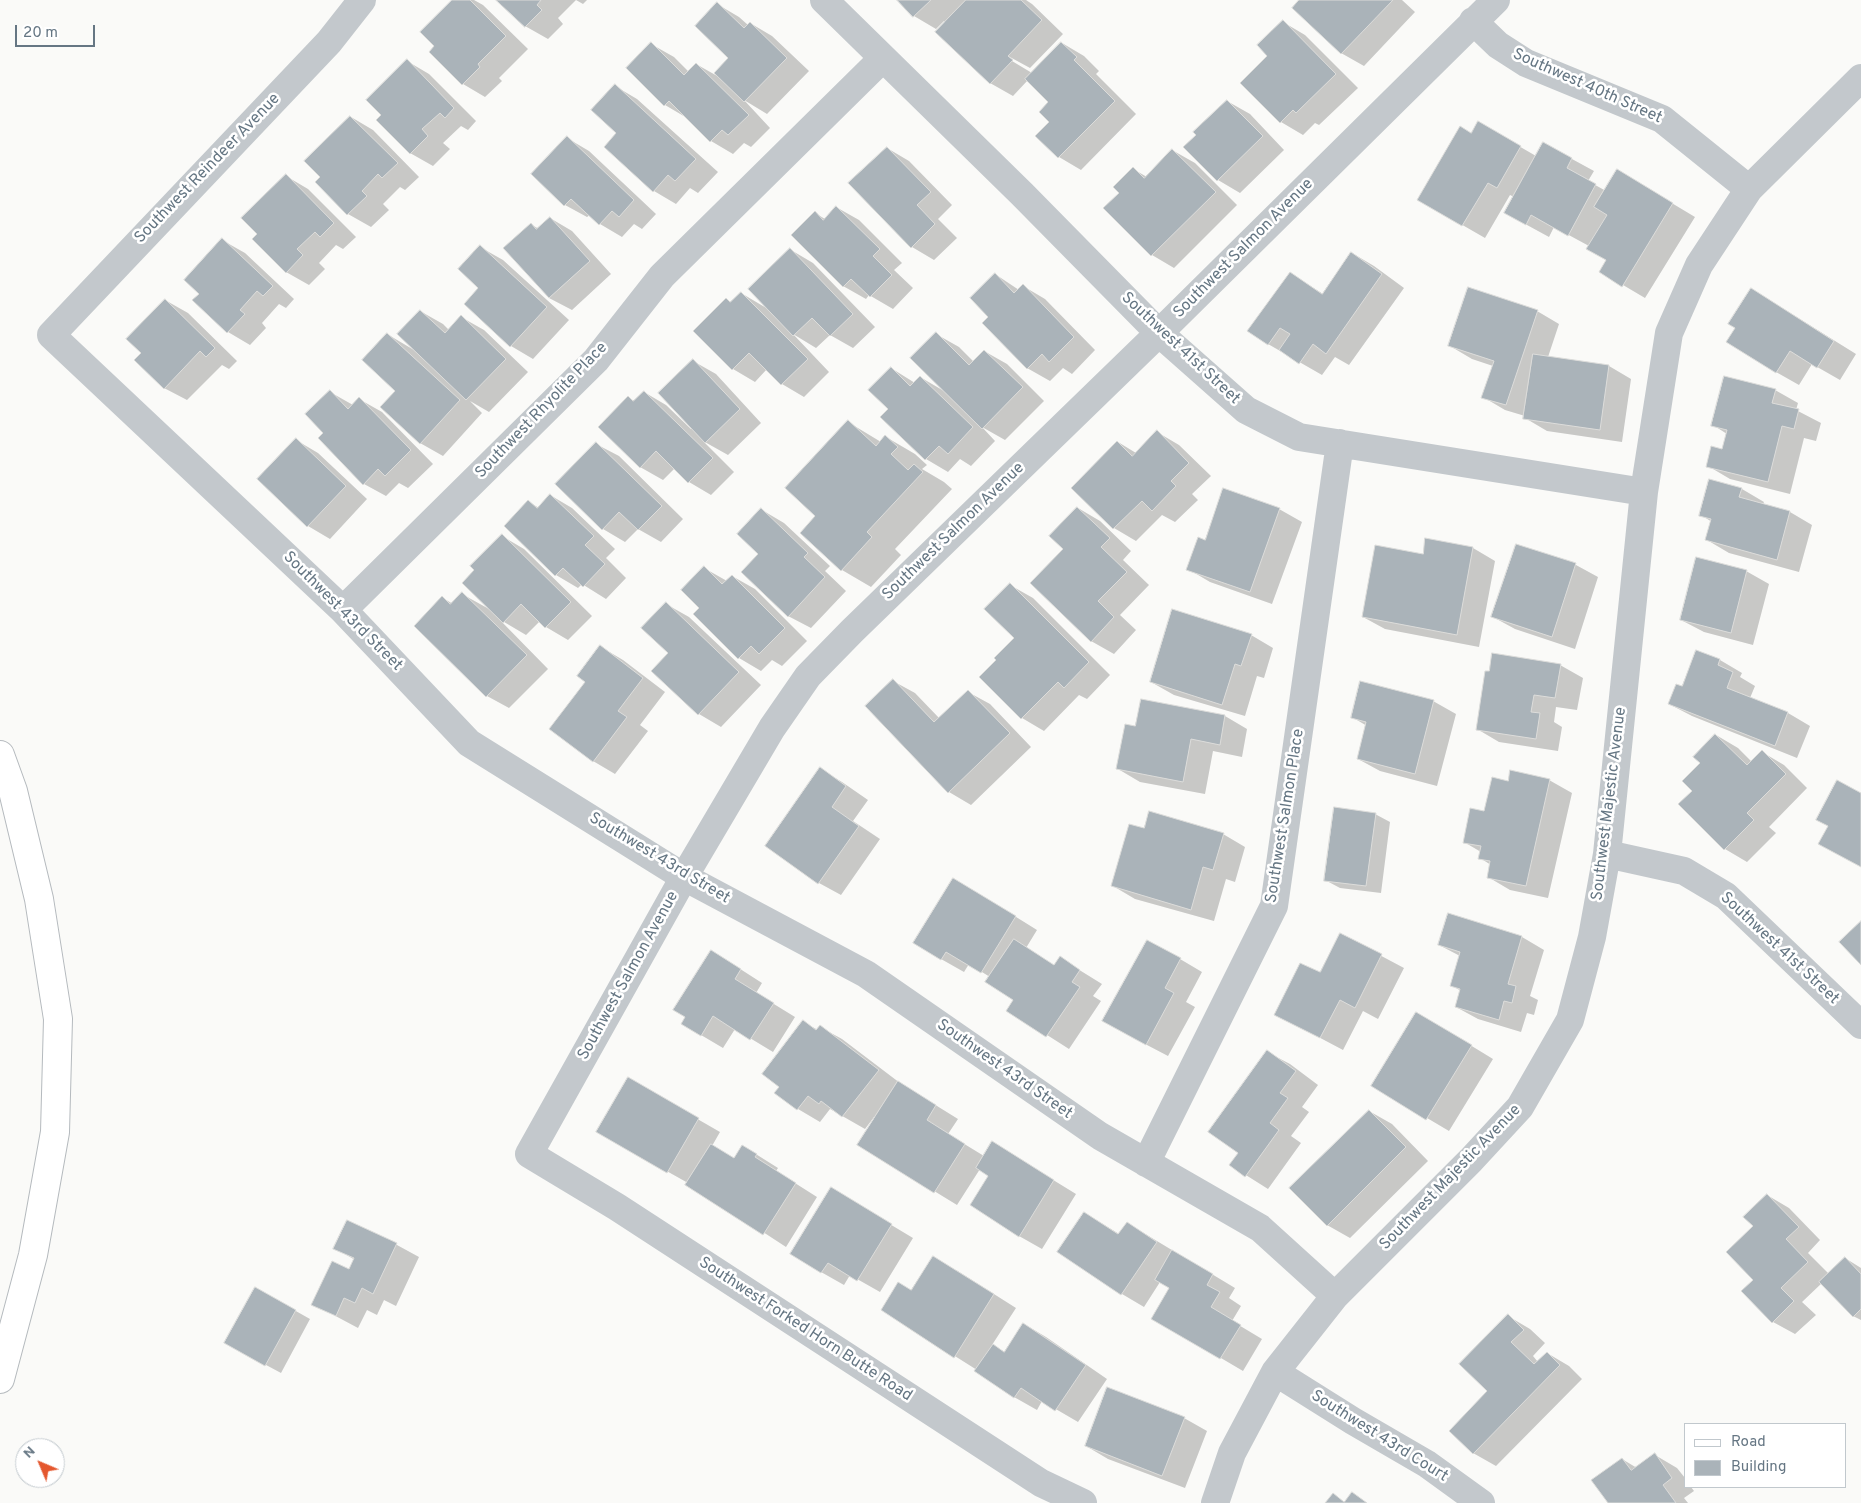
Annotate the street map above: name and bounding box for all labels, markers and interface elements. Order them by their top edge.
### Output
scale bar [18,15,98,47]
text: 20 m [23,24,58,43]
street label: Southwest 40th Street [1509,45,1665,129]
street label: Southwest Reindeer Avenue [131,90,285,248]
street label: Southwest Salmon Avenue [1170,175,1318,323]
street label: Southwest 41st Street [1117,289,1243,409]
street label: Southwest Rhyolite Place [472,339,612,483]
street label: Southwest Salmon Avenue [879,459,1029,605]
street label: Southwest 43rd Street [278,548,406,676]
street label: Southwest Majestic Avenue [1589,706,1631,902]
street label: Southwest Salmon Place [1263,728,1309,904]
street label: Southwest 43rd Street [585,809,733,909]
street label: Southwest Salmon Avenue [575,888,683,1064]
street label: Southwest 41st Street [1716,889,1842,1009]
street label: Southwest 43rd Street [933,1016,1075,1124]
street label: Southwest Majestic Avenue [1376,1101,1526,1255]
street label: Southwest Forked Horn Butte Road [695,1254,915,1406]
street label: Southwest 43rd Court [1307,1387,1451,1487]
legend [1684,1423,1846,1488]
text: Road [1731,1433,1766,1452]
north arrow [15,1438,65,1488]
text: N [20,1443,39,1462]
text: Building [1731,1458,1786,1477]

